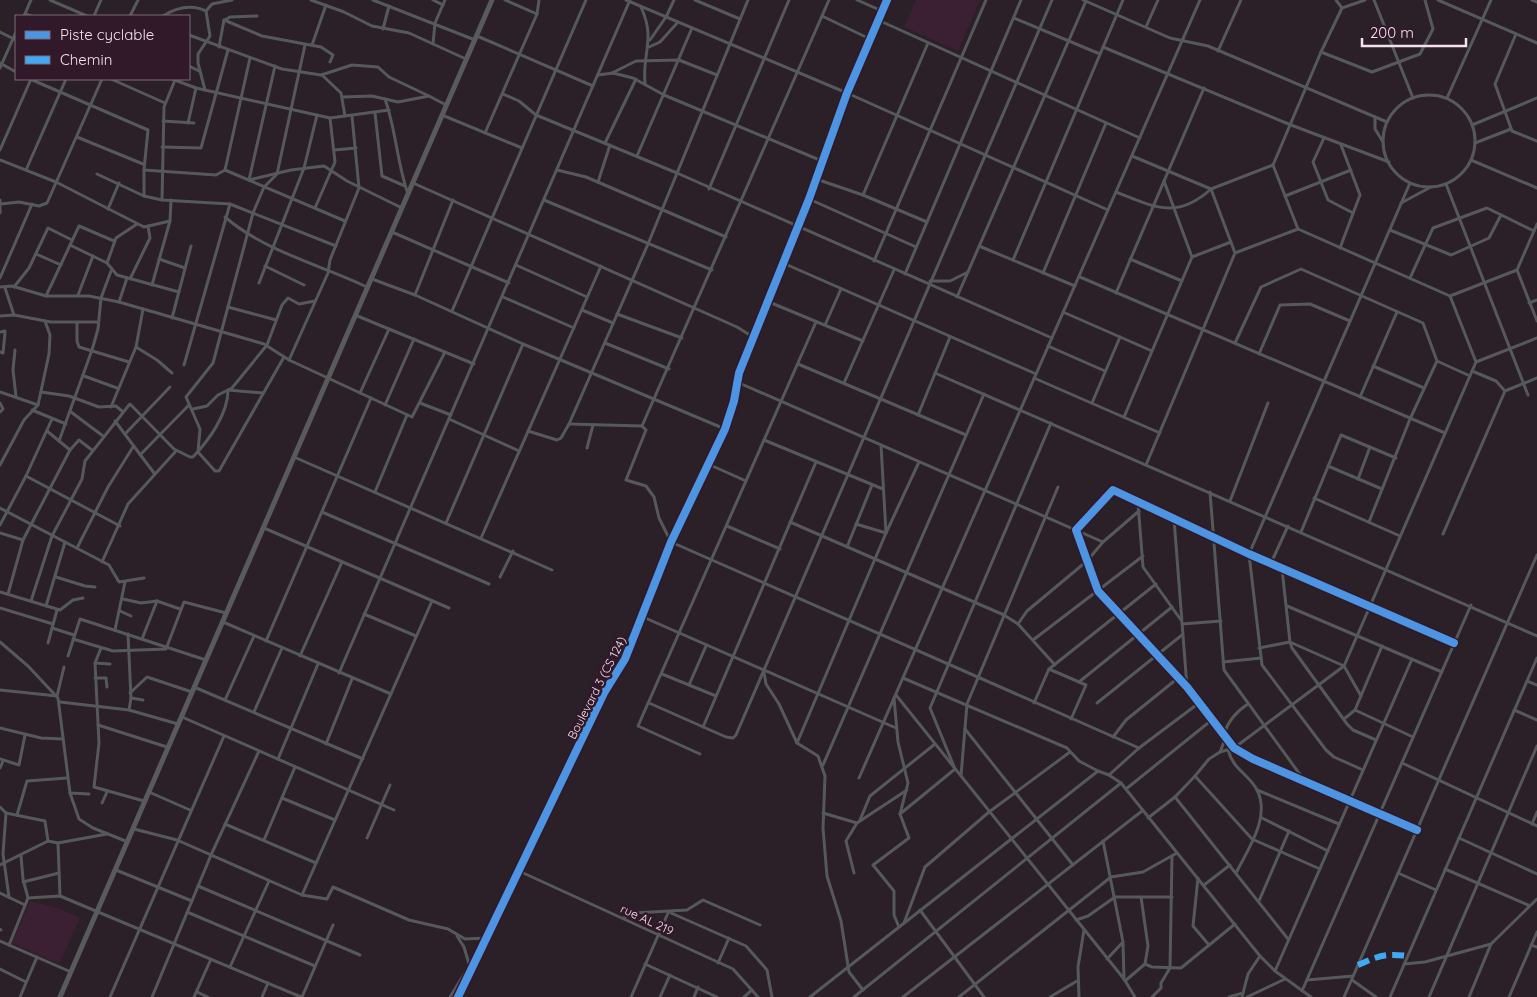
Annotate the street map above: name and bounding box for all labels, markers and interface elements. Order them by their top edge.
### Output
legend [15,15,190,80]
scale bar [1362,15,1466,47]
text: 200 m [1370,23,1414,42]
text: Piste cyclable [60,25,154,44]
text: Chemin [60,50,112,69]
street label: Boulevard 3 (CS 124) [564,634,629,742]
street label: rue AL 219 [618,901,676,938]

